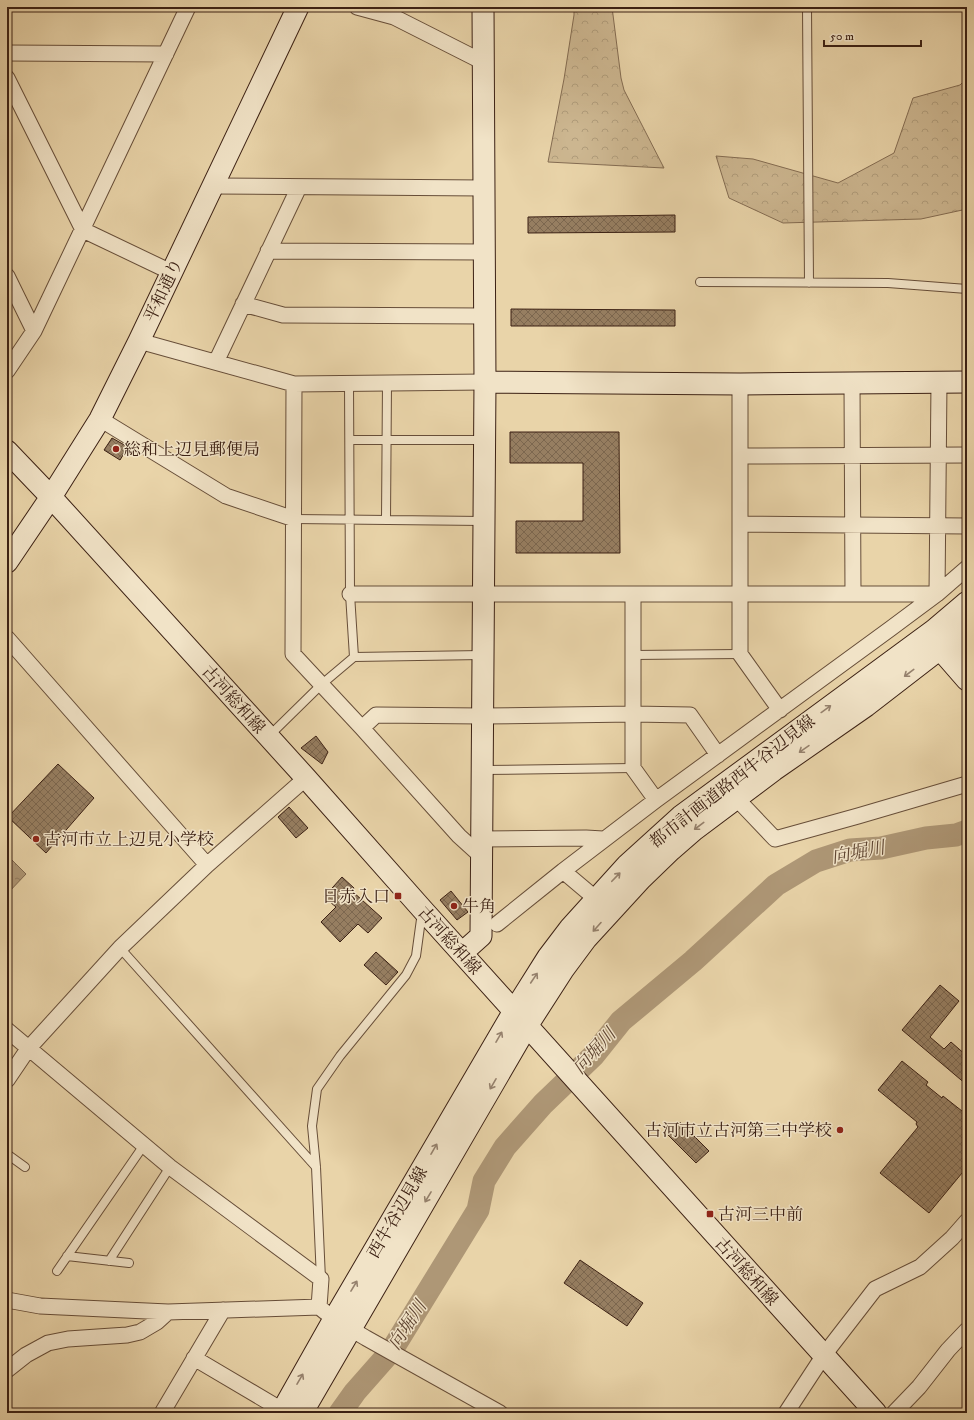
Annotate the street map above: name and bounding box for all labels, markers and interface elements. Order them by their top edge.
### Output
scale bar [824,22,921,48]
text: 50 m [830,29,854,44]
street label: 平和通り [140,255,188,326]
place label: 総和上辺見郵便局 [124,439,260,461]
marker: 総和上辺見郵便局 [111,444,121,454]
street label: 古河総和線 [197,661,270,739]
one-way arrow [904,668,915,677]
one-way arrow [821,705,832,713]
street label: 都市計画道路西牛谷辺見線 [645,710,820,853]
one-way arrow [799,745,810,753]
one-way arrow [694,822,705,830]
place label: 古河市立上辺見小学校 [44,829,214,851]
marker: 古河市立上辺見小学校 [31,834,41,844]
water label: 向堀川 [830,837,889,869]
one-way arrow [611,872,620,882]
place label: 日赤入口 [322,886,390,908]
marker: 日赤入口 [393,891,403,901]
place label: 牛角 [462,896,496,918]
marker: 牛角 [449,901,459,911]
street label: 古河総和線 [413,902,486,980]
one-way arrow [592,922,601,932]
one-way arrow [530,973,538,984]
water label: 向堀川 [569,1023,622,1079]
one-way arrow [495,1031,503,1043]
one-way arrow [488,1078,496,1090]
place label: 古河市立古河第三中学校 [645,1120,832,1142]
marker: 古河市立古河第三中学校 [835,1125,845,1135]
one-way arrow [430,1144,438,1156]
street label: 西牛谷辺見線 [363,1163,433,1262]
one-way arrow [424,1191,432,1202]
place label: 古河三中前 [718,1204,803,1226]
marker: 古河三中前 [705,1209,715,1219]
street label: 古河総和線 [710,1233,783,1311]
one-way arrow [350,1280,358,1292]
water label: 向堀川 [384,1295,433,1354]
one-way arrow [297,1373,304,1385]

